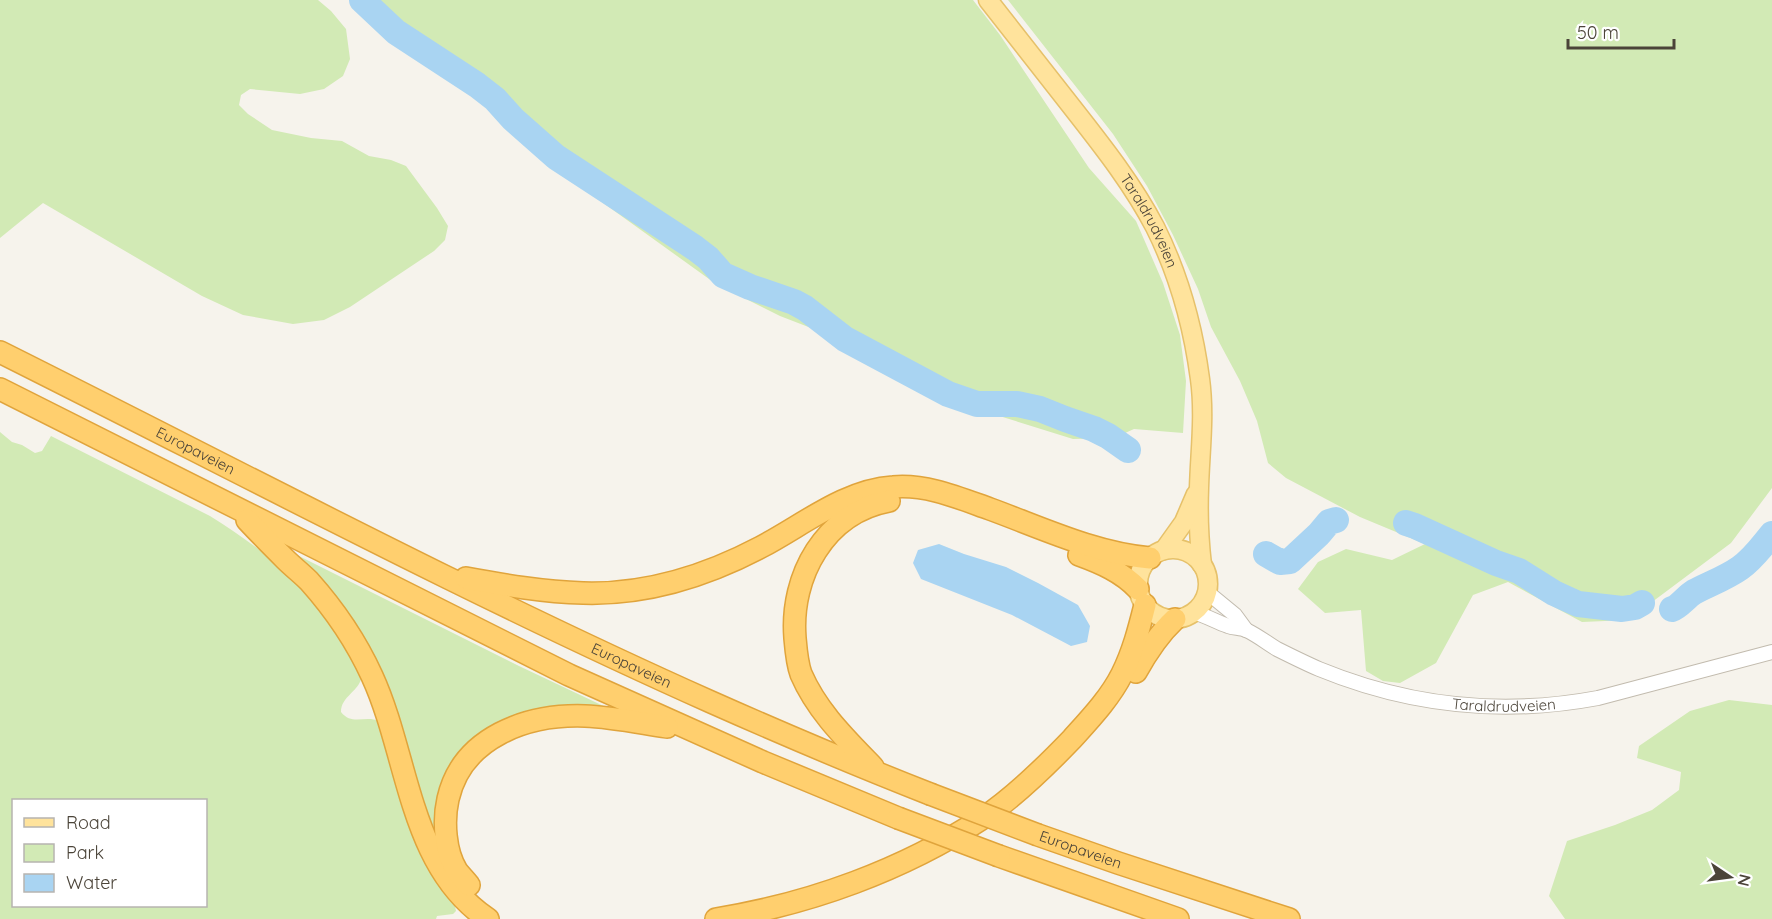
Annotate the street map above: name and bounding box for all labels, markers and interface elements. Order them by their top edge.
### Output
scale bar [1568,12,1674,50]
text: 50 m [1577,21,1619,44]
street label: Taraldrudveien [1116,170,1182,270]
street label: Europaveien [153,422,238,478]
street label: Europaveien [588,638,675,692]
street label: Taraldrudveien [1451,694,1557,716]
legend [12,799,207,907]
text: Road [66,811,111,834]
street label: Europaveien [1037,826,1124,873]
text: Park [66,841,104,864]
north arrow [1700,847,1760,907]
text: Water [66,871,117,894]
text: N [1734,872,1756,888]

